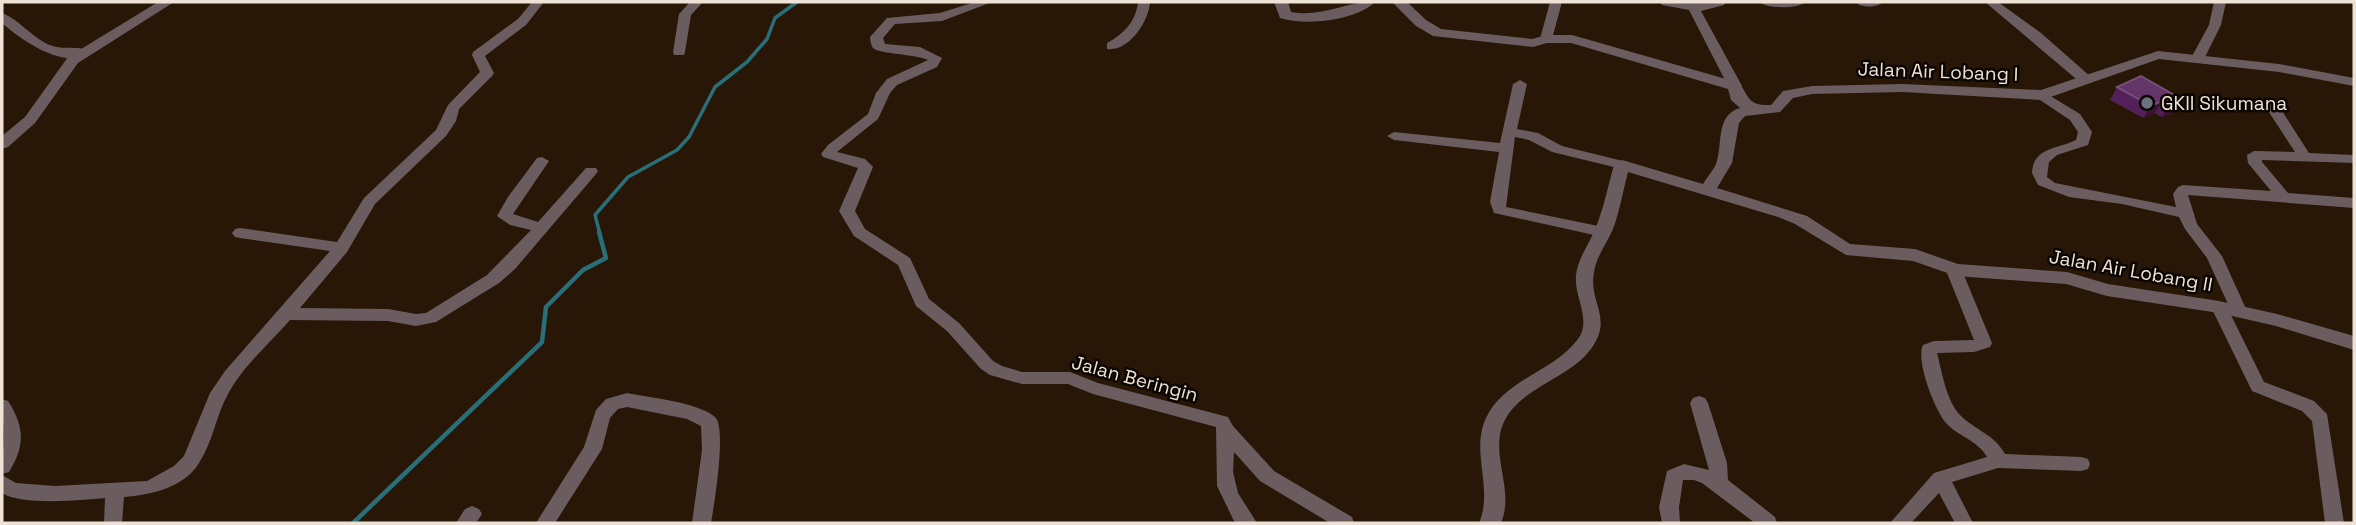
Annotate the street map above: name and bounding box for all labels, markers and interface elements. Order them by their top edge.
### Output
street label: Jalan Air Lobang I [1857,56,2019,87]
place label: GKII Sikumana [2161,91,2287,116]
marker: GKII Sikumana [2139,95,2155,111]
street label: Jalan Air Lobang II [2047,244,2215,297]
street label: Jalan Beringin [1069,350,1201,407]

